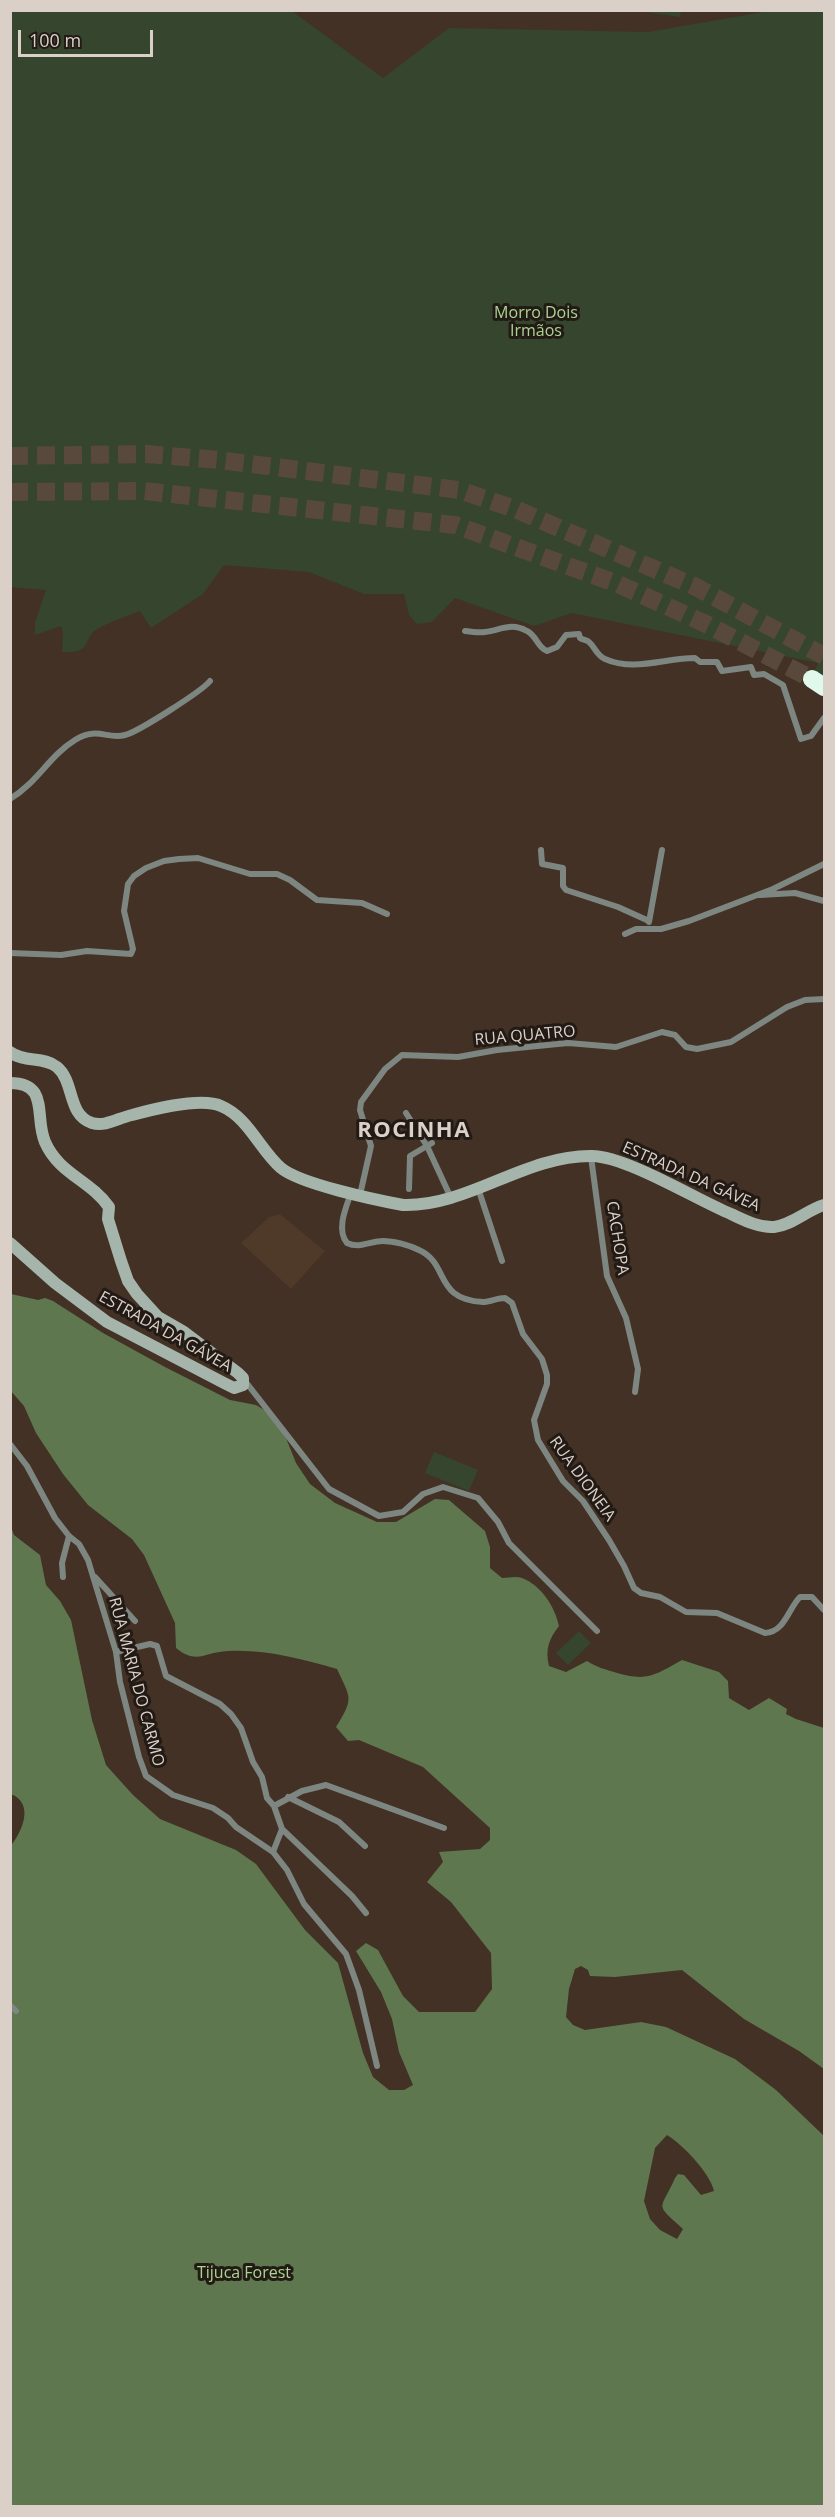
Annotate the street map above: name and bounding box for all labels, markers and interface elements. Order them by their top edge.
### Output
scale bar [21,18,156,56]
text: 100 m [29,28,81,52]
park label: Morro Dois Irmãos [494,303,578,341]
street label: RUA QUATRO [474,1022,576,1050]
district label: ROCINHA [357,1118,471,1144]
street label: ESTRADA DA GÁVEA [619,1138,763,1216]
street label: CACHOPA [602,1200,632,1276]
street label: ESTRADA DA GÁVEA [95,1288,235,1376]
street label: RUA DIONEIA [545,1433,619,1525]
street label: RUA MARIA DO CARMO [104,1595,168,1769]
park label: Tijuca Forest [197,2263,291,2283]

